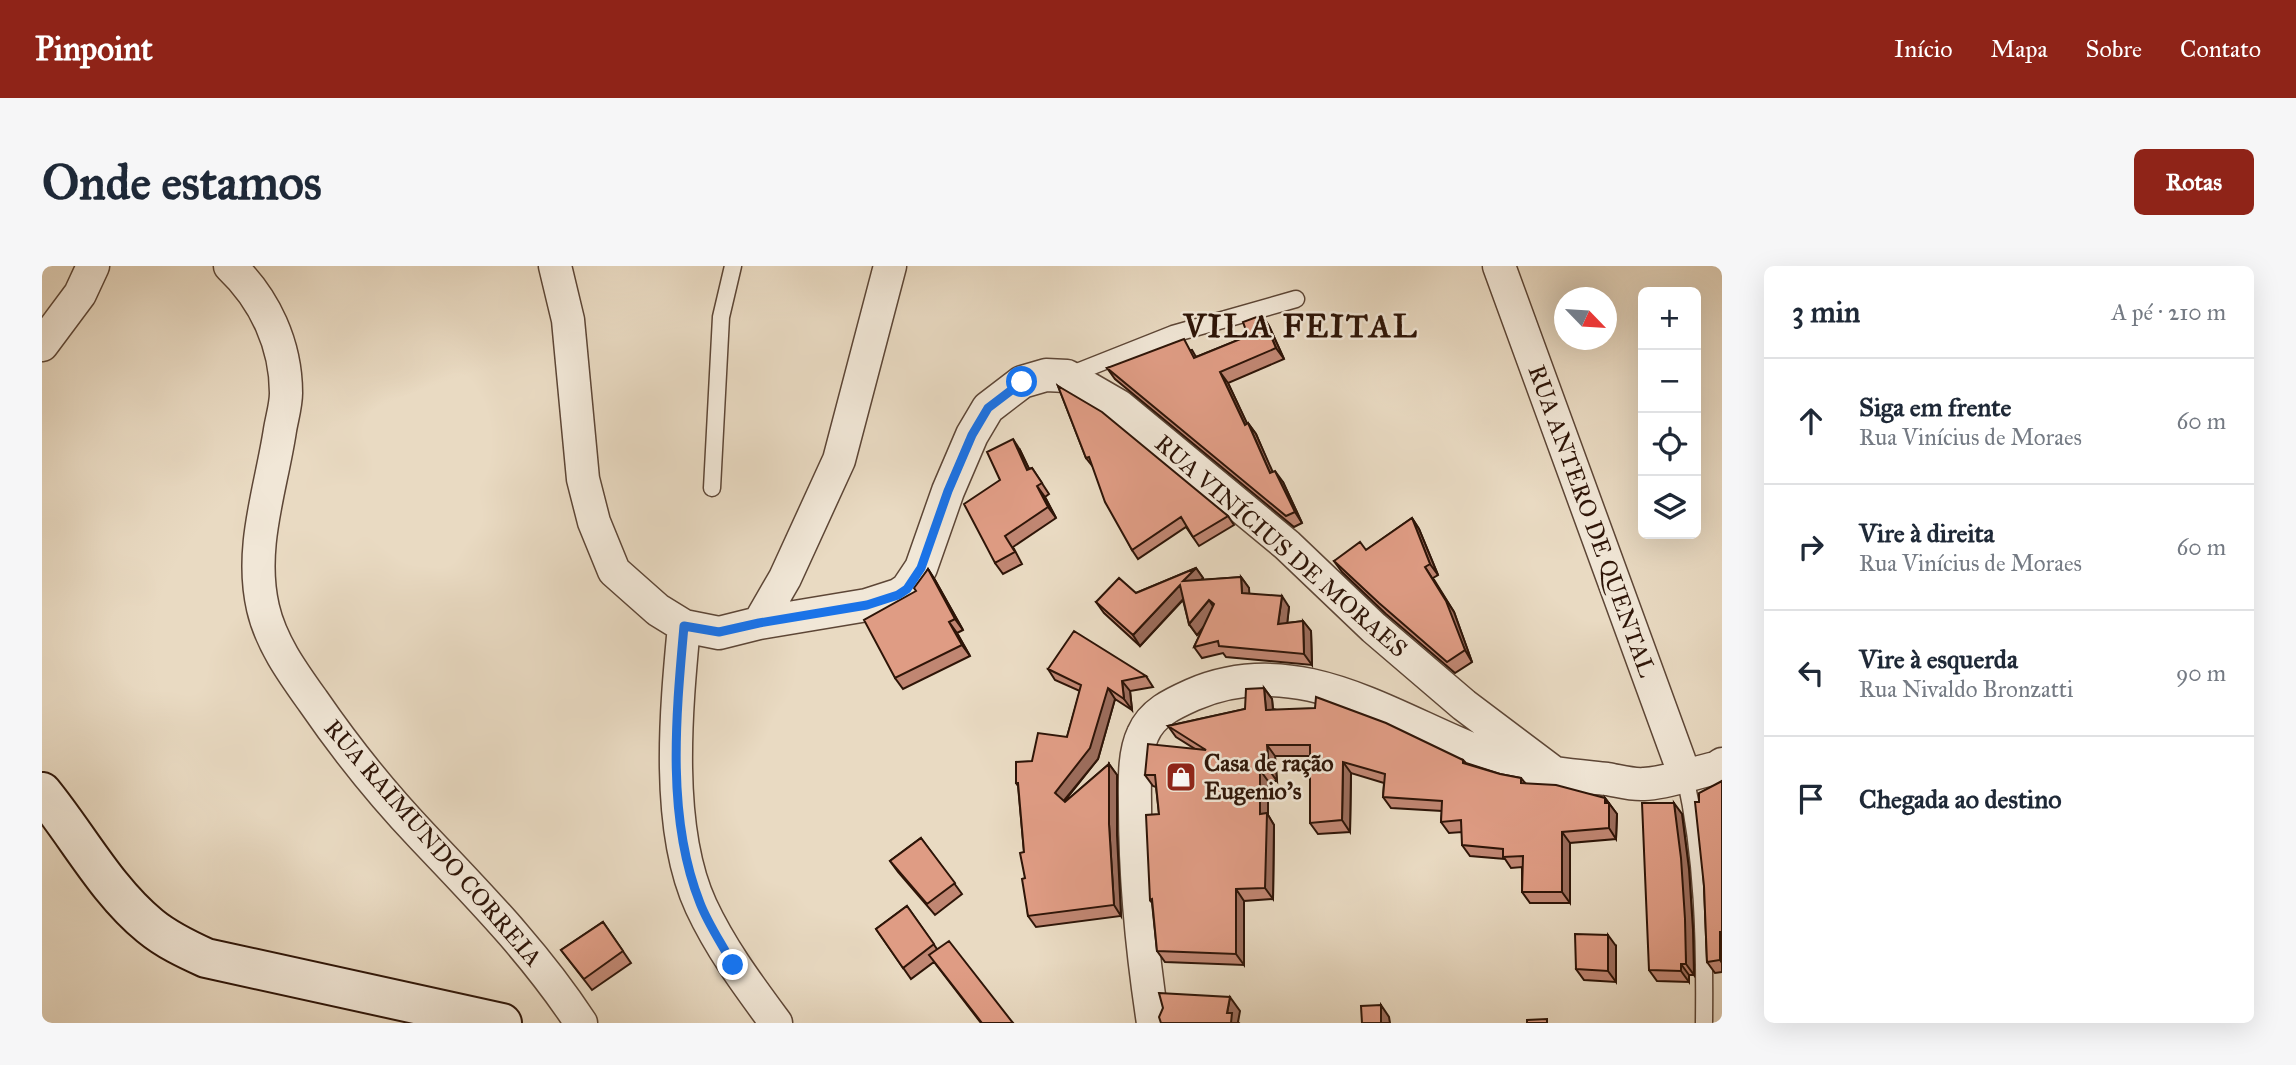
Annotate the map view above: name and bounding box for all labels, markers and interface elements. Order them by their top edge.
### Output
text: Pinpoint [35,29,153,69]
text: Início [1894,34,1953,64]
text: Mapa [1991,34,2048,64]
text: Sobre [2086,34,2142,64]
text: Contato [2180,34,2261,64]
button: Rotas [2134,149,2254,215]
text: Onde estamos [42,153,322,212]
north arrow [1554,287,1617,350]
map controls [1638,287,1701,539]
button: + [1638,287,1701,350]
text: 3 min [1792,294,1860,330]
text: A pé · 210 m [2112,298,2226,326]
district label: VILA FEITAL [1182,307,1419,346]
button: − [1638,350,1701,413]
street label: RUA ANTERO DE QUENTAL [1522,361,1663,681]
route start [1006,366,1037,397]
text: Siga em frente [1859,391,2011,423]
icon: ahead [1792,402,1830,440]
text: 60 m [2177,407,2226,435]
button: locate [1638,413,1701,476]
text: Rua Vinícius de Moraes [1859,423,2082,451]
street label: RUA VINÍCIUS DE MORAES [1149,428,1413,664]
button: layers [1638,476,1701,539]
text: Vire à direita [1859,517,1995,549]
icon: right [1792,528,1830,566]
text: 60 m [2177,533,2226,561]
text: Rua Vinícius de Moraes [1859,549,2082,577]
text: Vire à esquerda [1859,643,2018,675]
icon: left [1792,654,1830,692]
text: 90 m [2176,659,2226,687]
text: Rua Nivaldo Bronzatti [1859,675,2073,703]
street label: RUA RAIMUNDO CORREIA [318,713,548,973]
place label: Casa de ração Eugenio's [1204,748,1333,806]
shop icon: Casa de ração Eugenio's [1164,760,1198,794]
icon: arrive [1792,780,1830,818]
text: Chegada ao destino [1859,783,2062,815]
route end [717,949,748,980]

